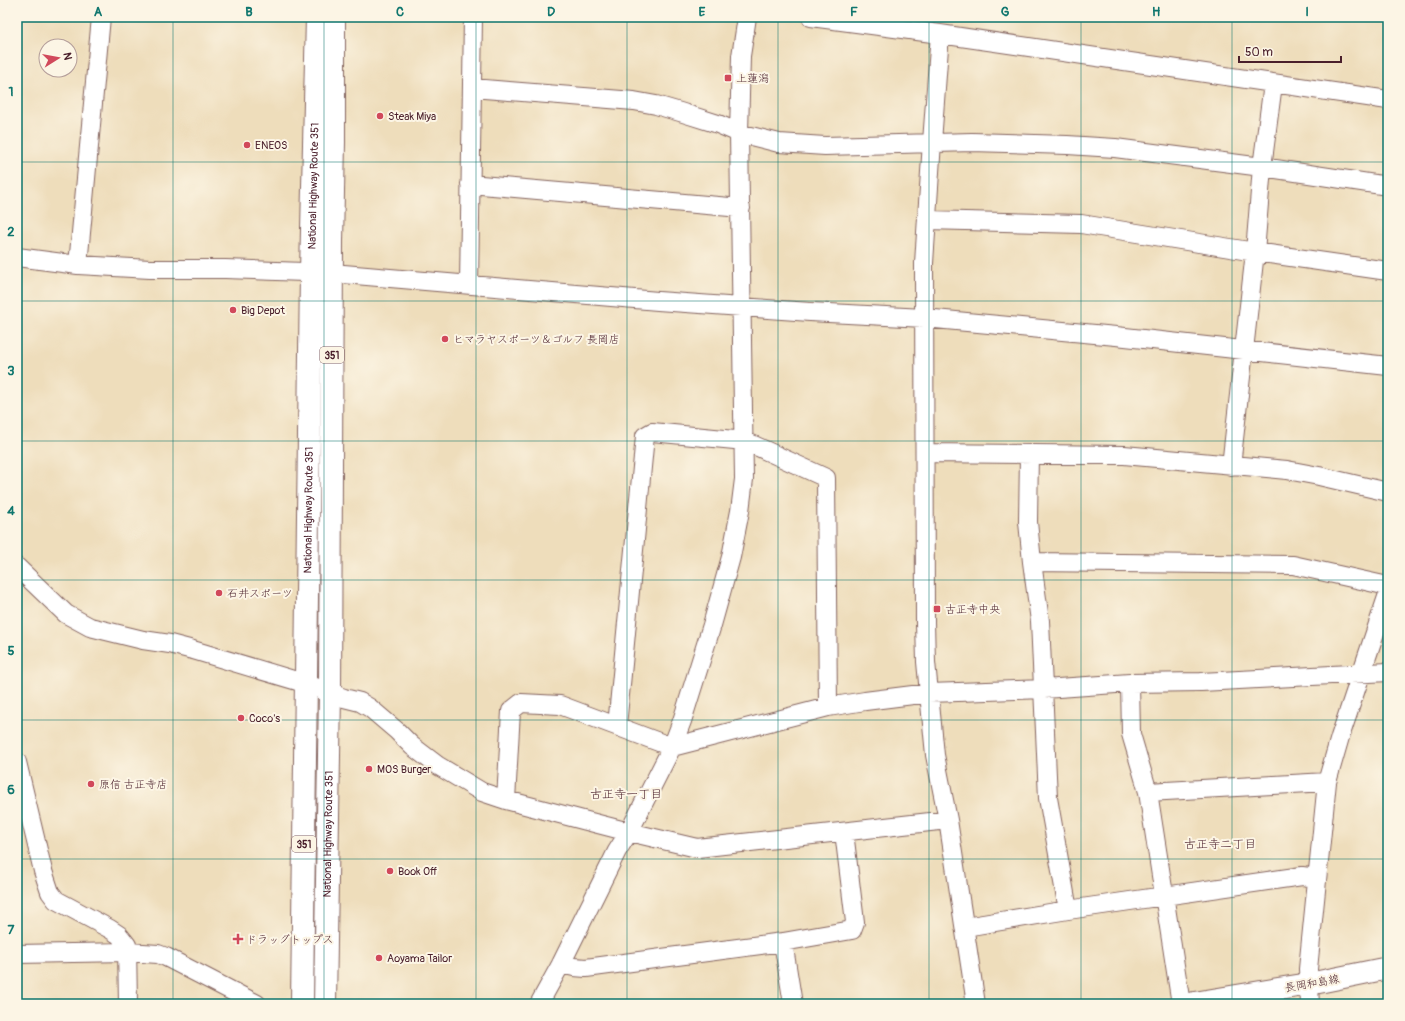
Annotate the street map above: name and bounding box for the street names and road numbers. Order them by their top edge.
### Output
street label: National Highway Route 351 [306,123,322,250]
road number: 351 [320,347,344,363]
street label: National Highway Route 351 [301,447,316,574]
street label: National Highway Route 351 [321,771,336,898]
road number: 351 [292,836,316,852]
street label: 長岡和島線 [1284,972,1340,995]

